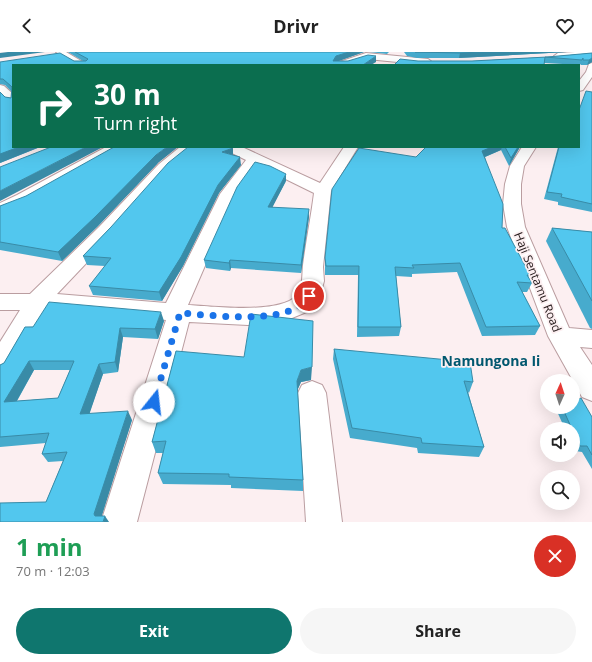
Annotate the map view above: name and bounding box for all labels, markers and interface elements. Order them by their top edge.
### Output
text: Drivr [273,14,319,38]
icon: back [16,15,38,37]
icon: heart [554,15,576,37]
text: 30 m [94,75,161,113]
icon: right [28,80,80,132]
text: Turn right [94,111,177,135]
street label: Haji Sentamu Road [510,229,566,335]
pin [292,279,326,313]
icon: arrive [298,285,320,307]
district label: Namungona Ii [442,351,540,370]
north arrow [540,374,580,414]
map controls [540,374,580,510]
position arrow [133,381,175,423]
button: sound [540,422,580,462]
button: search [540,470,580,510]
text: 1 min [16,530,83,563]
button: close [534,535,576,577]
text: 70 m · 12:03 [16,562,90,580]
button: Exit [16,608,292,654]
button: Share [300,608,576,654]

